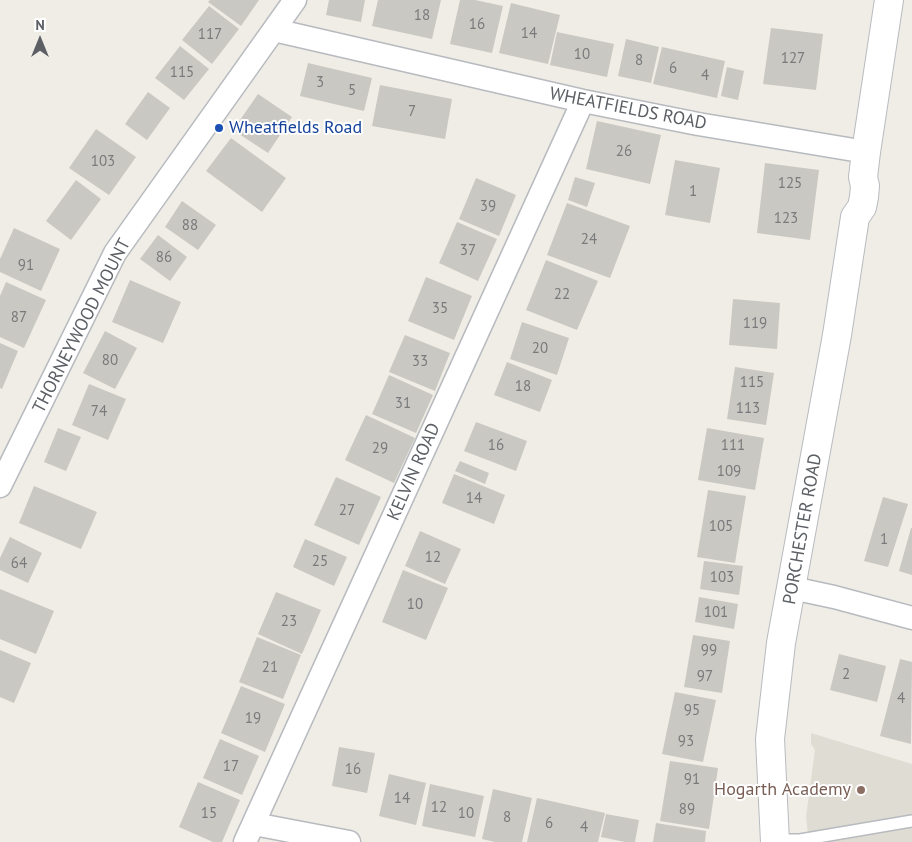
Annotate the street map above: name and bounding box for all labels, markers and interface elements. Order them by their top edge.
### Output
house number: 18 [414,7,430,25]
north arrow [15,15,65,65]
text: N [35,16,45,34]
house number: 16 [469,16,485,34]
house number: 14 [521,25,537,43]
house number: 117 [198,26,222,44]
house number: 10 [574,46,590,64]
house number: 127 [781,50,805,68]
house number: 8 [635,52,643,70]
house number: 6 [669,60,677,78]
house number: 115 [170,64,194,82]
house number: 4 [701,67,709,85]
house number: 3 [316,74,324,92]
house number: 5 [348,82,356,100]
street label: WHEATFIELDS ROAD [548,83,708,135]
house number: 7 [408,103,416,121]
place label: Wheatfields Road [229,117,362,139]
marker: Wheatfields Road [213,122,225,134]
house number: 26 [616,143,632,161]
house number: 103 [91,153,115,171]
house number: 125 [778,175,802,193]
house number: 1 [689,183,697,201]
house number: 39 [480,198,496,216]
house number: 123 [774,210,798,228]
house number: 88 [182,217,198,235]
house number: 24 [581,231,597,249]
street label: THORNEYWOOD MOUNT [29,235,135,417]
house number: 37 [460,242,476,260]
house number: 86 [156,249,172,267]
house number: 91 [18,257,34,275]
house number: 22 [554,286,570,304]
house number: 35 [432,300,448,318]
house number: 87 [11,309,27,327]
house number: 119 [743,315,767,333]
house number: 20 [532,340,548,358]
house number: 80 [102,352,118,370]
house number: 33 [412,353,428,371]
house number: 115 [740,374,764,392]
house number: 18 [515,378,531,396]
house number: 31 [395,395,411,413]
house number: 113 [736,400,760,418]
house number: 74 [91,403,107,421]
street label: KELVIN ROAD [383,420,445,524]
house number: 16 [488,437,504,455]
house number: 111 [721,437,745,455]
house number: 29 [372,440,388,458]
street label: PORCHESTER ROAD [779,452,827,606]
house number: 109 [717,463,741,481]
house number: 14 [466,490,482,508]
house number: 27 [339,502,355,520]
house number: 105 [709,518,733,536]
house number: 1 [880,531,888,549]
house number: 12 [425,549,441,567]
house number: 25 [312,553,328,571]
house number: 64 [11,555,27,573]
house number: 103 [710,569,734,587]
house number: 10 [407,596,423,614]
house number: 101 [704,604,728,622]
house number: 23 [281,613,297,631]
house number: 99 [701,642,717,660]
house number: 21 [262,659,278,677]
house number: 2 [842,666,850,684]
house number: 97 [697,668,713,686]
house number: 4 [897,690,905,708]
house number: 95 [684,702,700,720]
house number: 19 [245,710,261,728]
house number: 93 [678,733,694,751]
house number: 17 [223,758,239,776]
house number: 16 [345,761,361,779]
house number: 91 [684,771,700,789]
place label: Hogarth Academy [714,779,851,801]
marker: Hogarth Academy [855,784,867,796]
house number: 14 [394,790,410,808]
house number: 12 [431,799,447,817]
house number: 89 [679,801,695,819]
house number: 15 [201,805,217,823]
house number: 10 [458,805,474,823]
house number: 8 [503,809,511,827]
house number: 6 [545,815,553,833]
house number: 4 [580,819,588,837]

